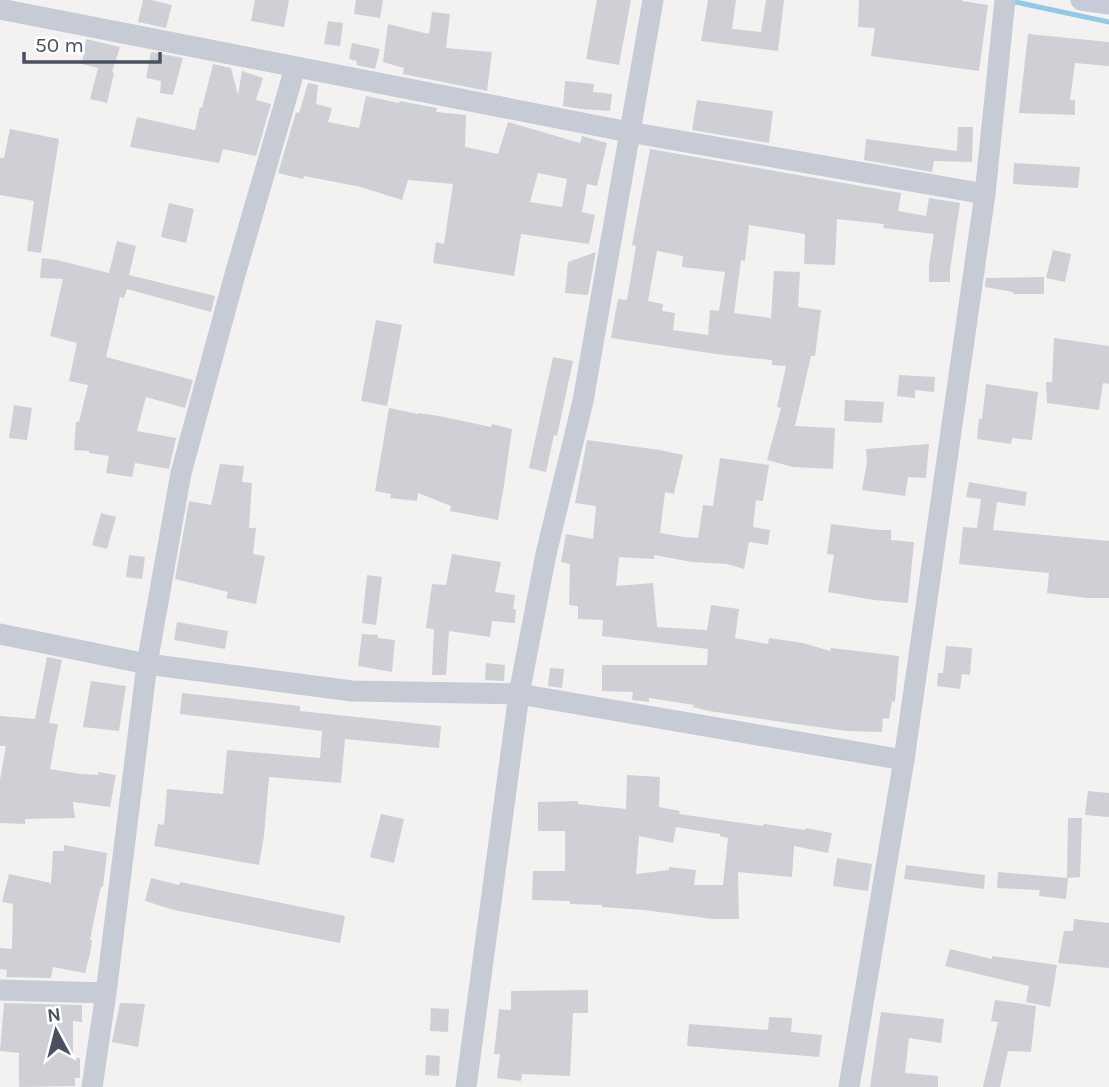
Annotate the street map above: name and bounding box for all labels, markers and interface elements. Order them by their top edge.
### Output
scale bar [24,21,161,65]
text: 50 m [35,33,84,57]
north arrow [21,996,91,1066]
text: N [46,1003,62,1027]

